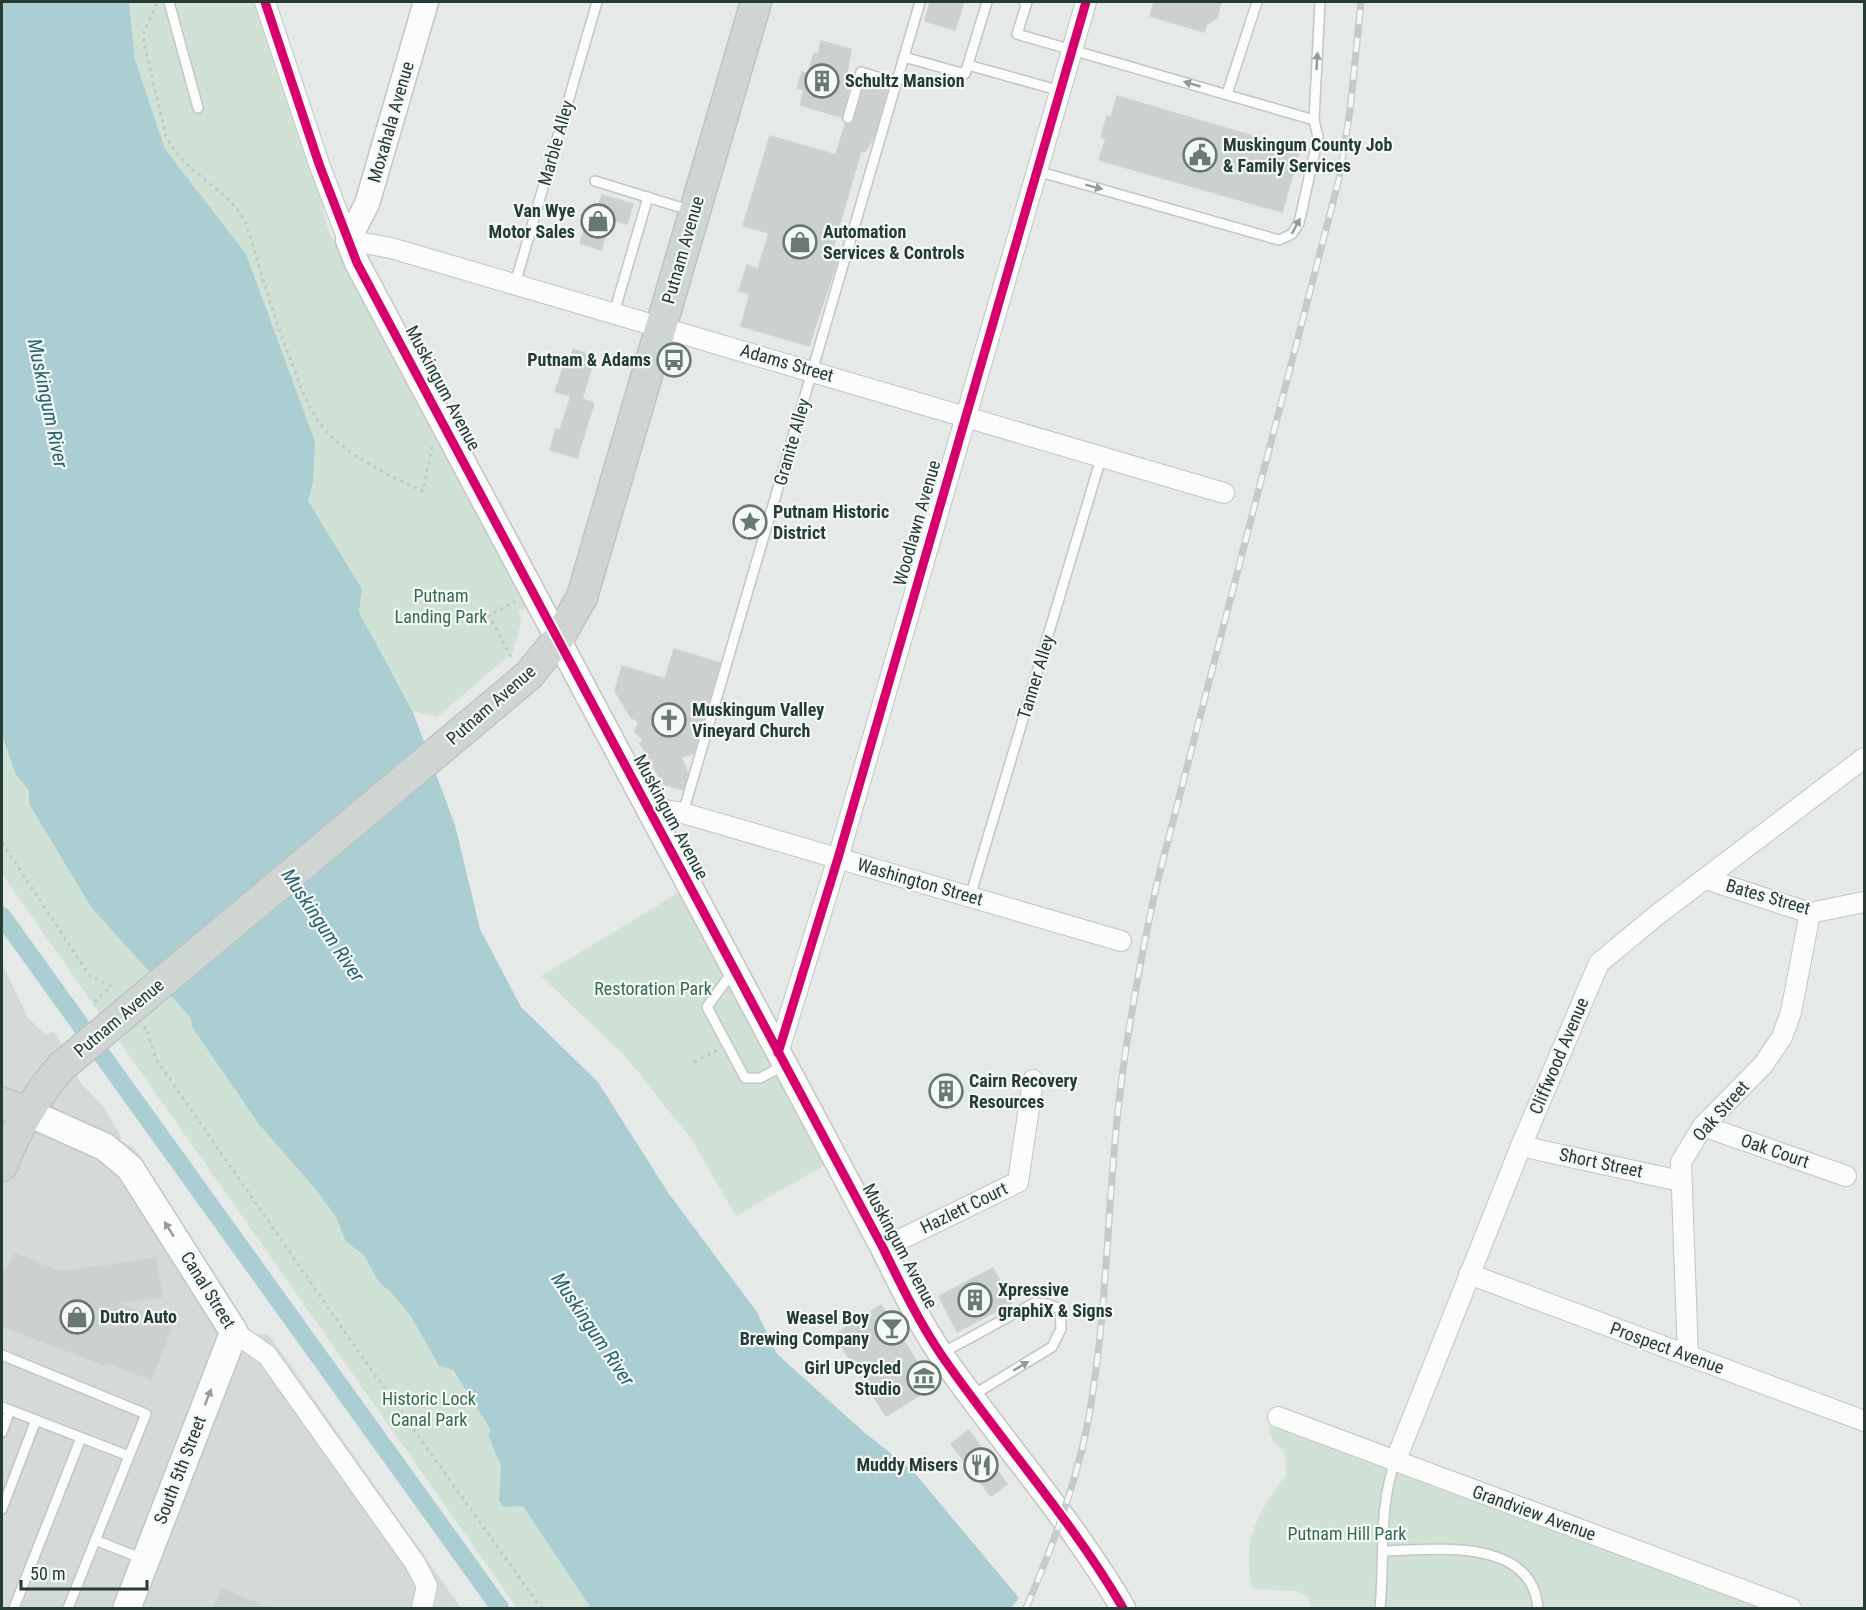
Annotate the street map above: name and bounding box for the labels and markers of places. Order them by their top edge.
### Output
building icon: Schultz Mansion [804,63,840,99]
place label: Schultz Mansion [845,70,965,91]
place label: Muskingum County Job & Family Services [1223,134,1392,176]
public building icon: Muskingum County Job & Family Services [1182,137,1218,173]
place label: Van Wye Motor Sales [489,200,575,242]
shop icon: Van Wye Motor Sales [580,203,616,239]
place label: Automation Services & Controls [823,221,965,263]
shop icon: Automation Services & Controls [782,224,818,260]
bus stop icon: Putnam & Adams [656,342,692,378]
place label: Putnam & Adams [527,349,651,370]
place label: Putnam Historic District [773,501,889,543]
place icon: Putnam Historic District [732,504,768,540]
place label: Muskingum Valley Vineyard Church [692,699,824,741]
church icon: Muskingum Valley Vineyard Church [651,702,687,738]
place label: Cairn Recovery Resources [969,1070,1078,1112]
building icon: Cairn Recovery Resources [928,1073,964,1109]
place label: Xpressive graphiX & Signs [998,1279,1113,1321]
building icon: Xpressive graphiX & Signs [957,1282,993,1318]
shop icon: Dutro Auto [59,1299,95,1335]
place label: Dutro Auto [100,1306,177,1327]
place label: Weasel Boy Brewing Company [740,1307,869,1349]
bar icon: Weasel Boy Brewing Company [874,1310,910,1346]
place label: Girl UPcycled Studio [804,1357,901,1399]
museum icon: Girl UPcycled Studio [906,1360,942,1396]
restaurant icon: Muddy Misers [963,1447,999,1483]
place label: Muddy Misers [856,1454,958,1475]

